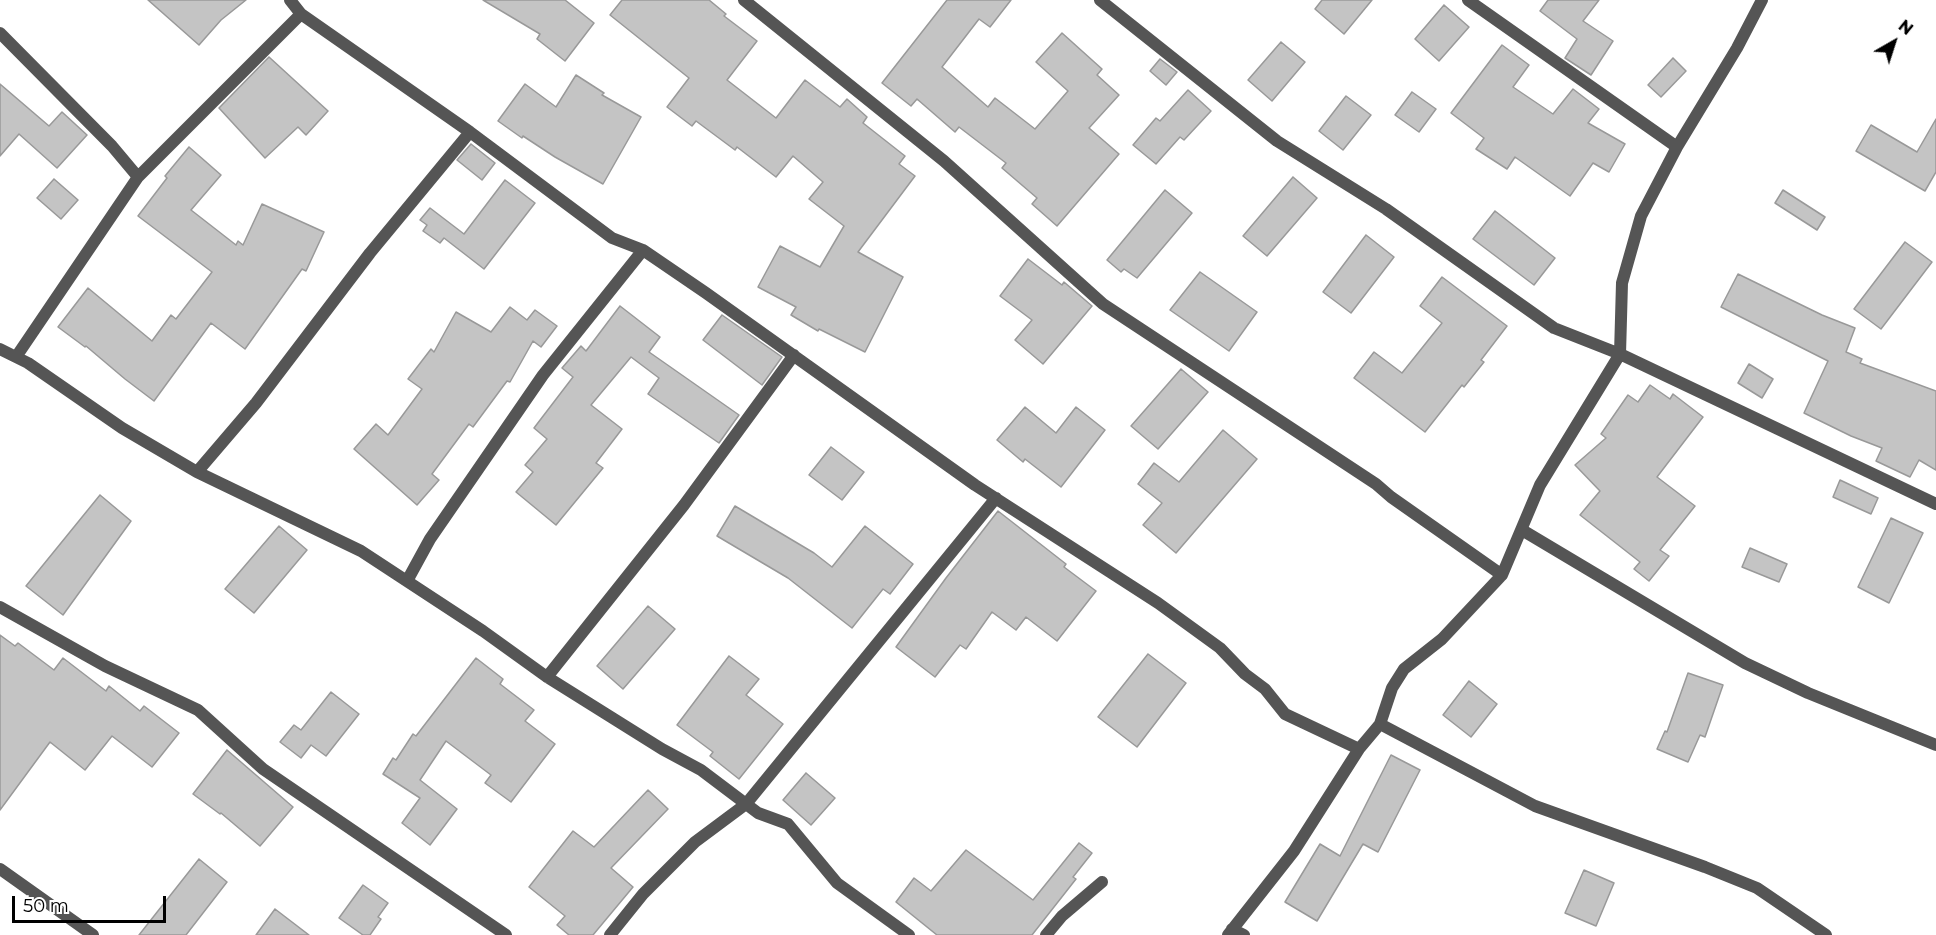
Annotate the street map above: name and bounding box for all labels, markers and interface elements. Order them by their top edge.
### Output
north arrow [1864,12,1924,72]
text: N [1895,16,1917,39]
scale bar [15,884,170,922]
text: 50 m [23,895,69,917]

